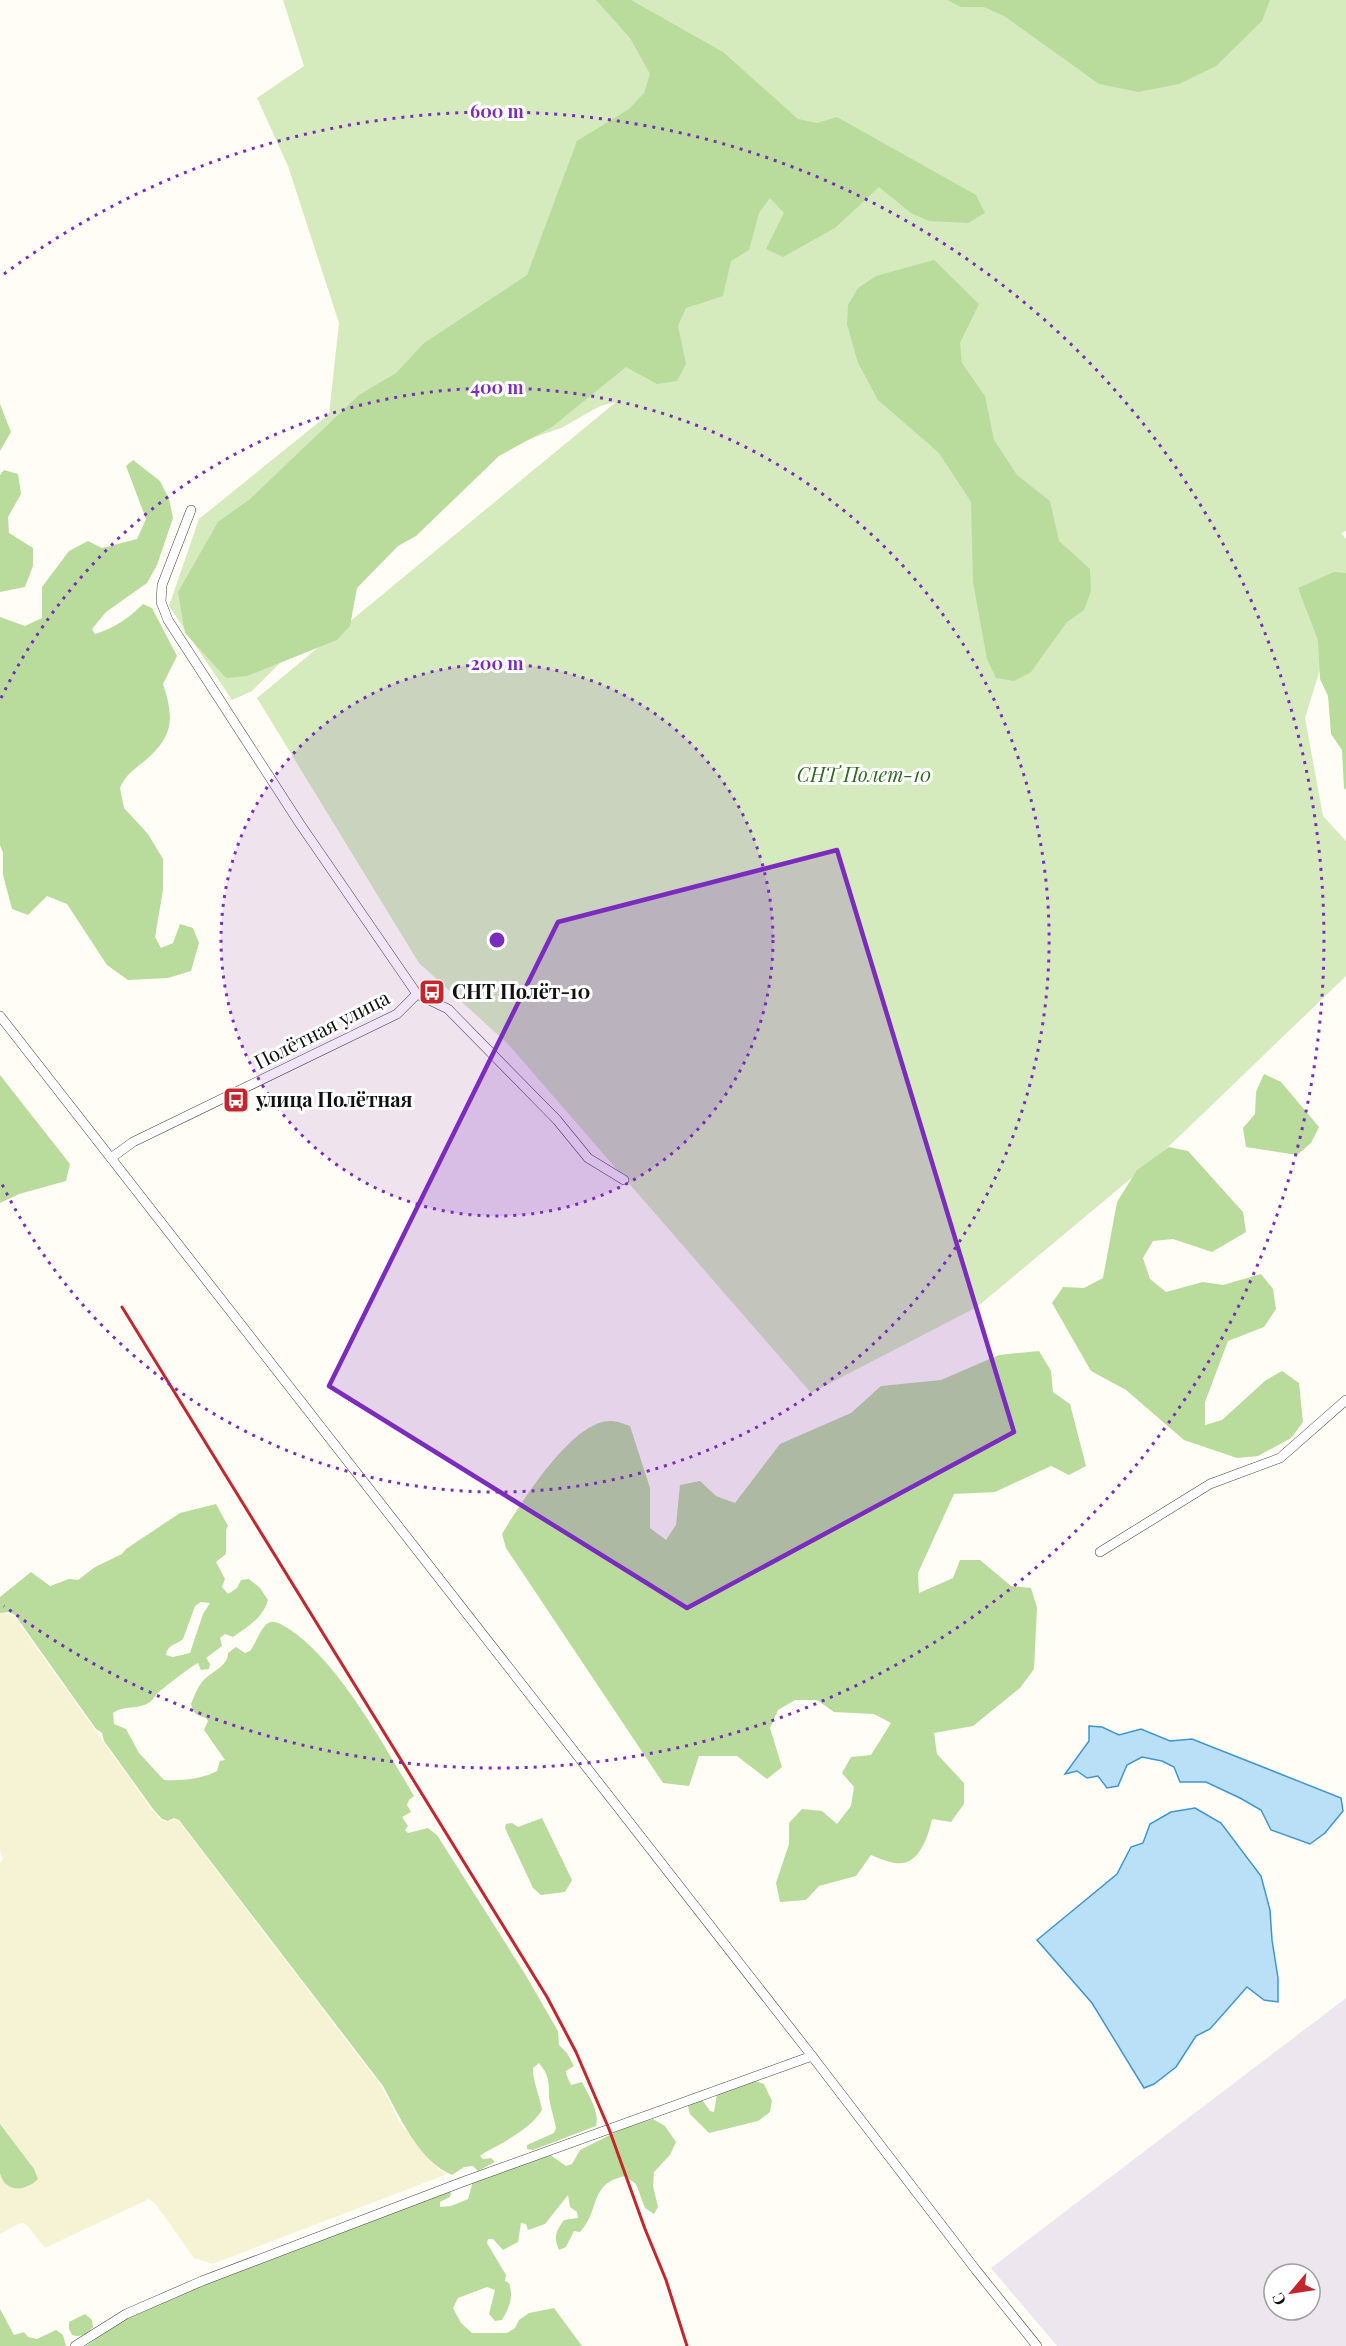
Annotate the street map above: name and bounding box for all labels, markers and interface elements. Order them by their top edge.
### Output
text: 600 m [470,99,525,123]
text: 400 m [470,375,524,399]
text: 200 m [470,651,524,675]
park label: СНТ Полет-10 [797,760,931,787]
centre of rings [487,930,507,950]
bus stop icon: СНТ Полёт-10 [417,977,447,1007]
place label: СНТ Полёт-10 [452,977,590,1004]
street label: Полётная улица [249,983,394,1074]
bus stop icon: улица Полётная [221,1085,251,1115]
place label: улица Полётная [255,1085,413,1112]
north arrow [1262,2262,1322,2322]
text: С [1267,2289,1290,2310]

